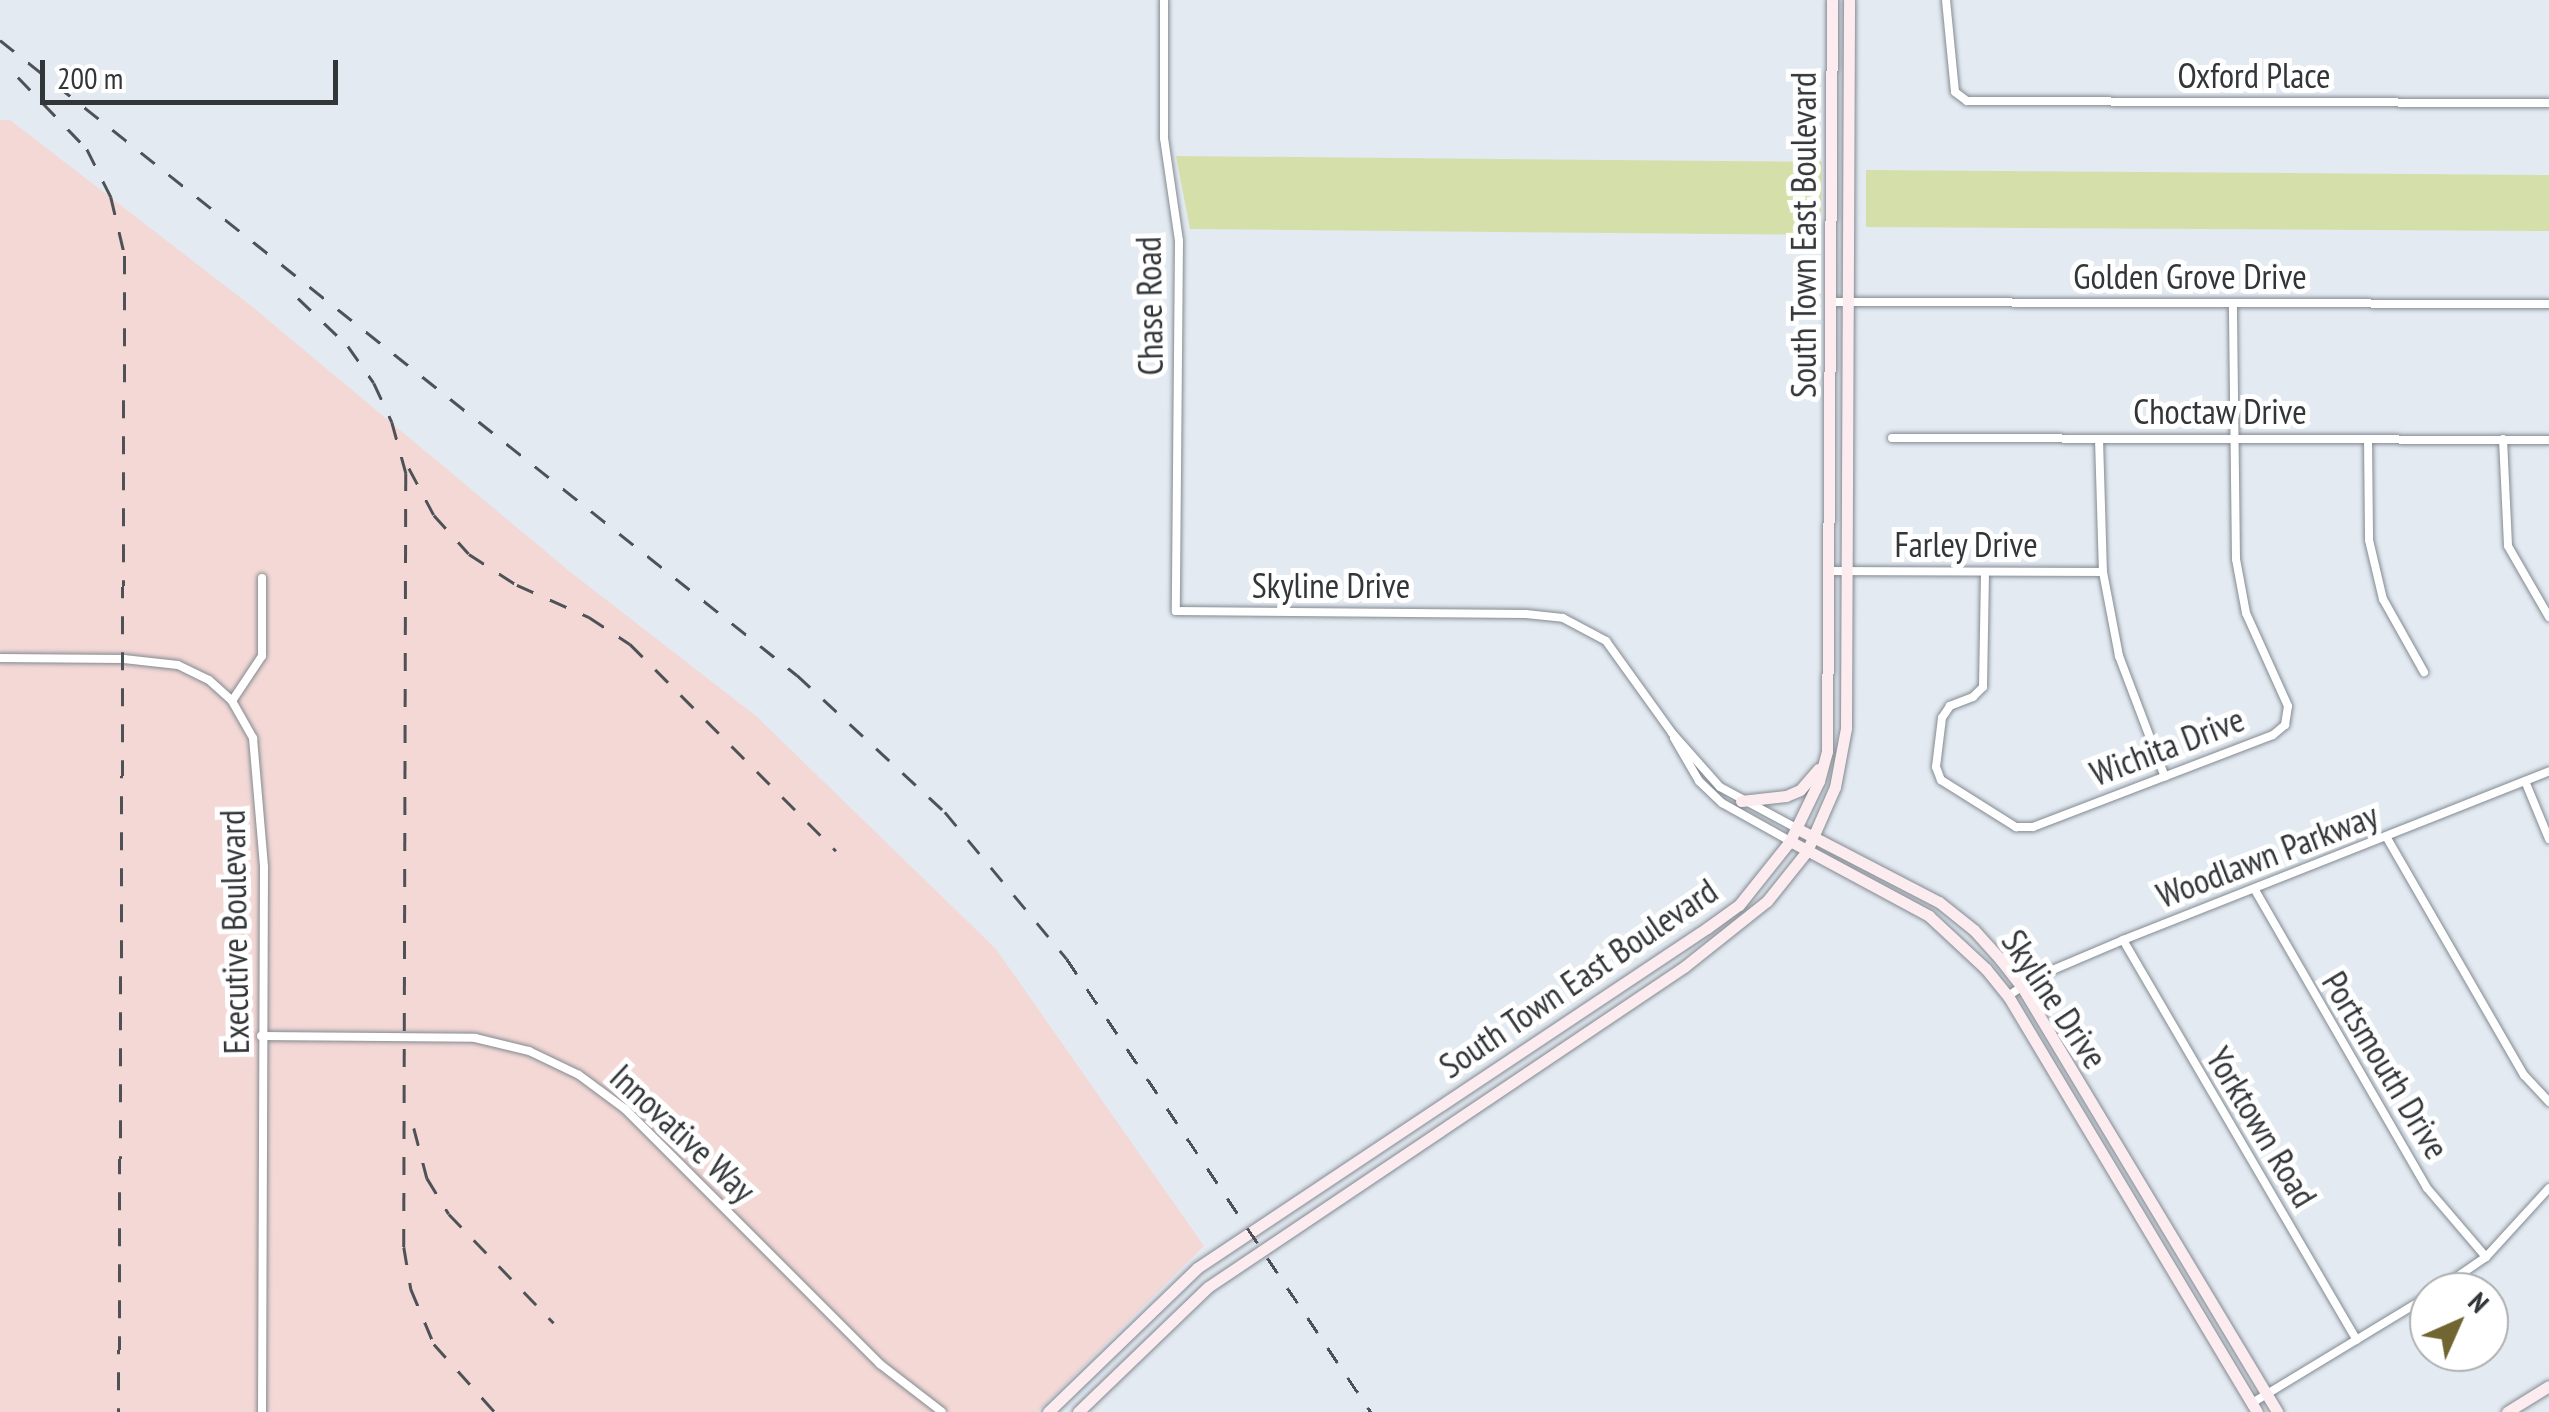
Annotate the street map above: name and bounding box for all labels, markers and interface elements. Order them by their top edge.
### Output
scale bar [45,40,342,102]
street label: Oxford Place [2177,54,2331,96]
text: 200 m [57,58,123,97]
street label: South Town East Boulevard [1782,71,1824,399]
street label: Chase Road [1127,236,1171,376]
street label: Golden Grove Drive [2073,255,2307,297]
street label: Choctaw Drive [2133,390,2307,432]
street label: Farley Drive [1894,523,2038,565]
street label: Skyline Drive [1252,564,1410,606]
street label: Wichita Drive [2084,698,2250,794]
street label: Woodlawn Parkway [2151,794,2383,916]
street label: Executive Boulevard [211,809,257,1055]
street label: South Town East Boulevard [1431,869,1725,1087]
street label: Skyline Drive [1993,922,2117,1076]
street label: Portsmouth Drive [2314,964,2458,1166]
street label: Yorktown Road [2198,1039,2326,1215]
street label: Innovative Way [602,1055,764,1211]
north arrow [2409,1272,2509,1372]
text: N [2461,1283,2498,1320]

